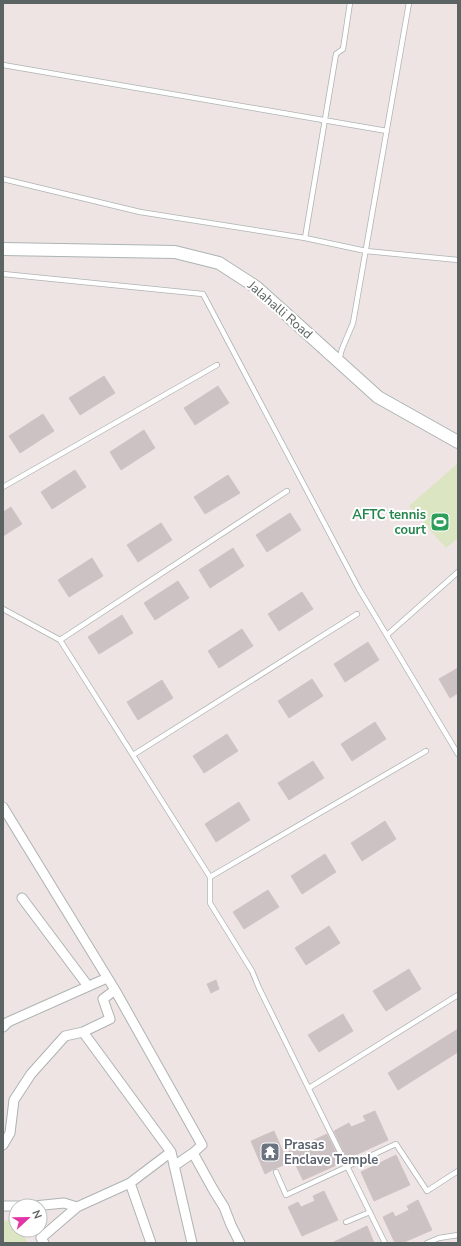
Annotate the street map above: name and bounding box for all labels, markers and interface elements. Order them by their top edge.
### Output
street label: Jalahalli Road [243,276,316,343]
place label: AFTC tennis court [352,506,427,539]
sports icon: AFTC tennis court [429,511,451,533]
place label: Prasas Enclave Temple [284,1136,378,1169]
temple icon: Prasas Enclave Temple [259,1141,281,1163]
north arrow [8,1198,48,1238]
text: N [28,1208,45,1221]

